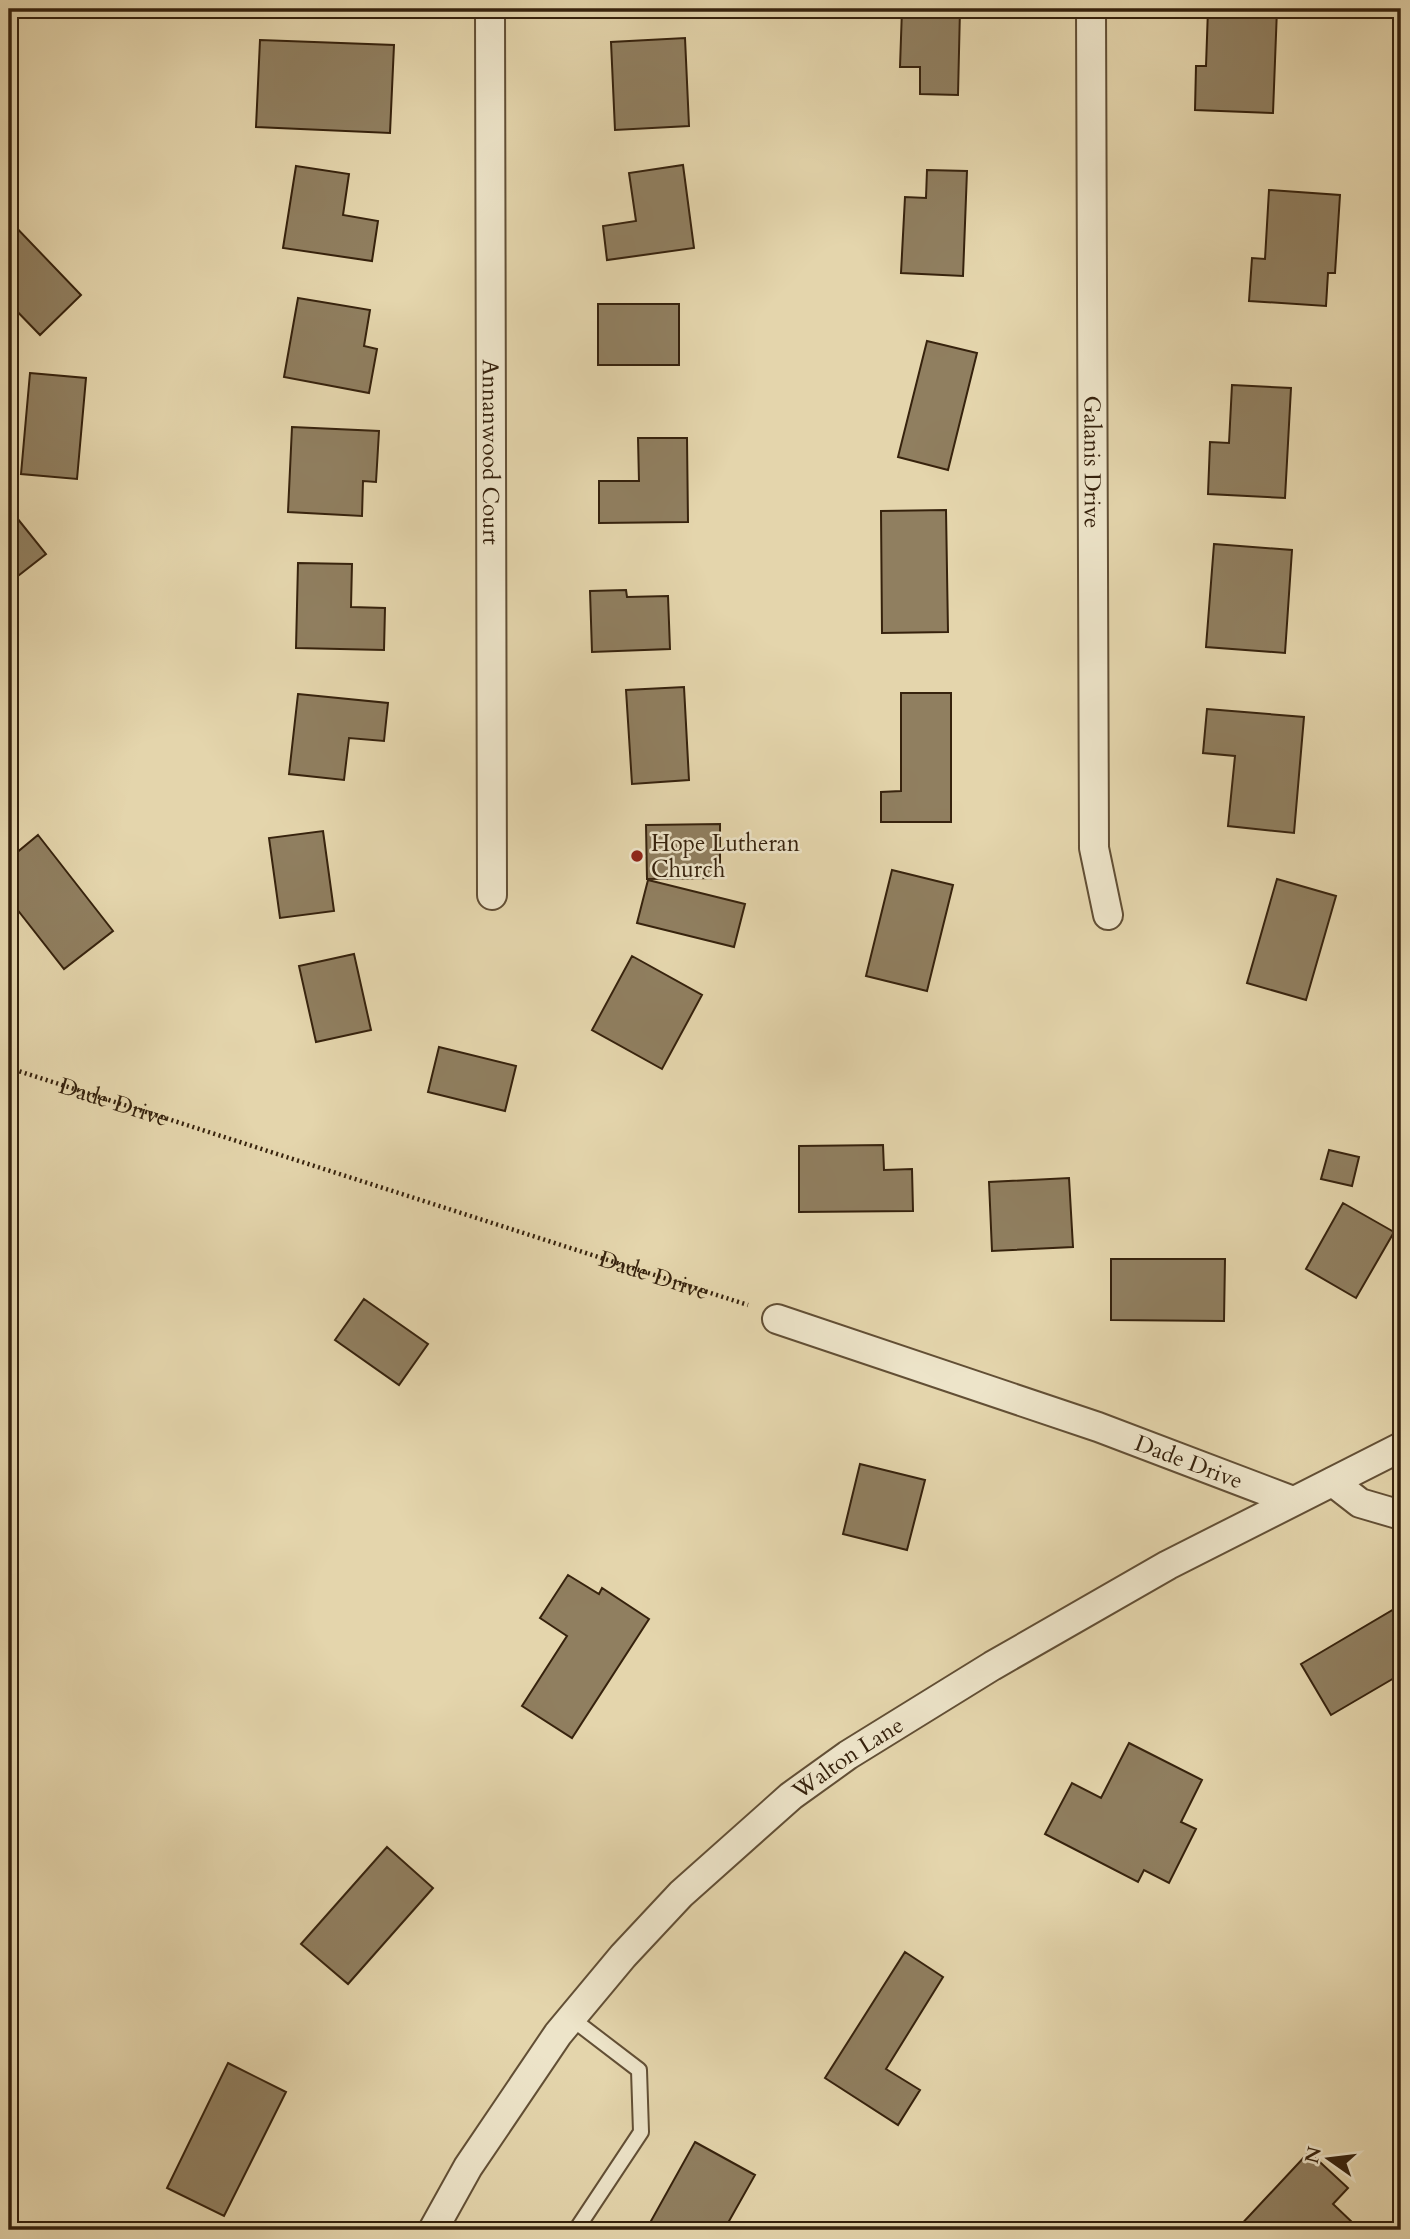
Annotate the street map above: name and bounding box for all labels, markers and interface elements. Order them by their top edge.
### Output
street label: Annanwood Court [475,359,506,545]
street label: Galanis Drive [1076,395,1108,529]
place label: Hope Lutheran Church [651,828,800,885]
marker: Hope Lutheran Church [629,848,645,864]
street label: Dade Drive [55,1070,172,1134]
street label: Dade Drive [595,1243,712,1307]
street label: Dade Drive [1130,1427,1247,1497]
street label: Walton Lane [785,1710,909,1807]
north arrow [1294,2124,1364,2194]
text: N [1299,2143,1328,2166]

